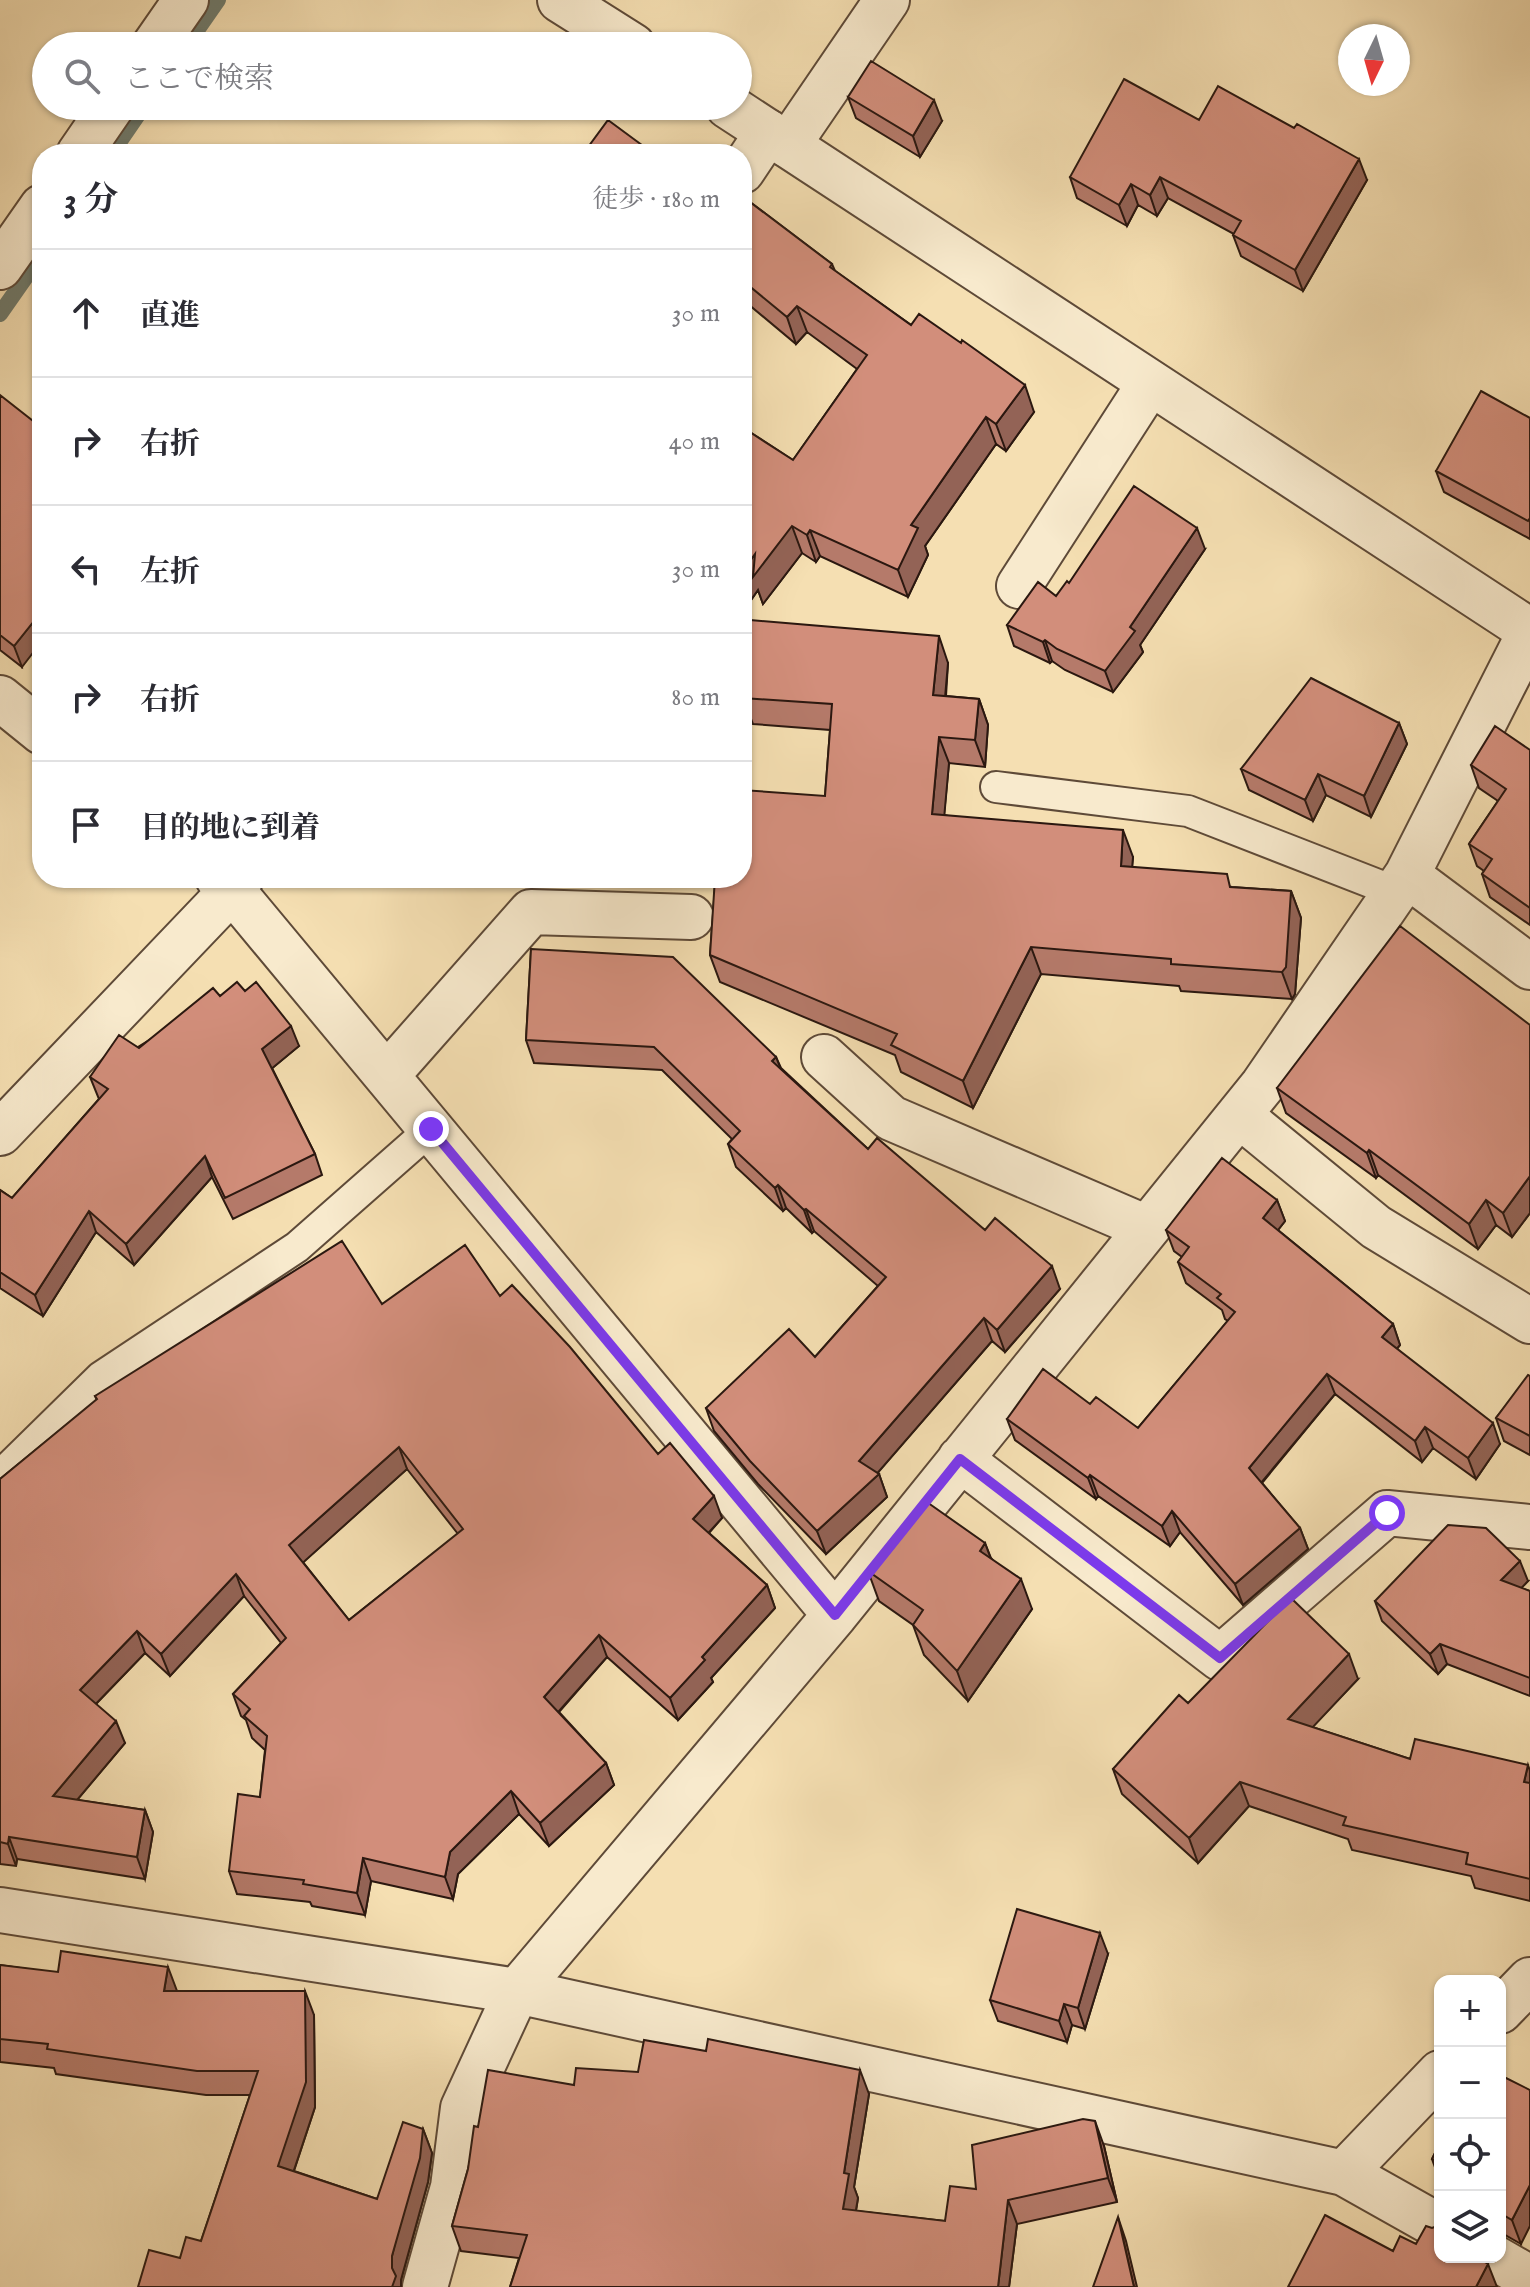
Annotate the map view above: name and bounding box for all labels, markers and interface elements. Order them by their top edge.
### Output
north arrow [1338,24,1410,96]
search box [32,32,752,120]
icon: search [60,54,104,98]
text: ここで検索 [124,61,274,99]
text: 3 分 [64,179,118,222]
text: 徒歩 · 180 m [593,183,720,216]
icon: ahead [64,291,108,335]
text: 30 m [672,297,720,330]
text: 直進 [140,298,200,336]
icon: right [64,419,108,463]
text: 40 m [669,425,720,458]
text: 右折 [140,426,200,464]
icon: left [64,547,108,591]
text: 30 m [672,553,720,586]
text: 左折 [140,554,200,592]
icon: right [64,675,108,719]
text: 80 m [671,681,720,714]
text: 右折 [140,682,200,720]
icon: arrive [64,803,108,847]
text: 目的地に到着 [140,810,320,848]
route end [413,1111,449,1147]
route start [1369,1495,1405,1531]
map controls [1434,1975,1506,2263]
button: + [1434,1975,1506,2047]
button: − [1434,2047,1506,2119]
button: locate [1434,2119,1506,2191]
button: layers [1434,2191,1506,2263]

